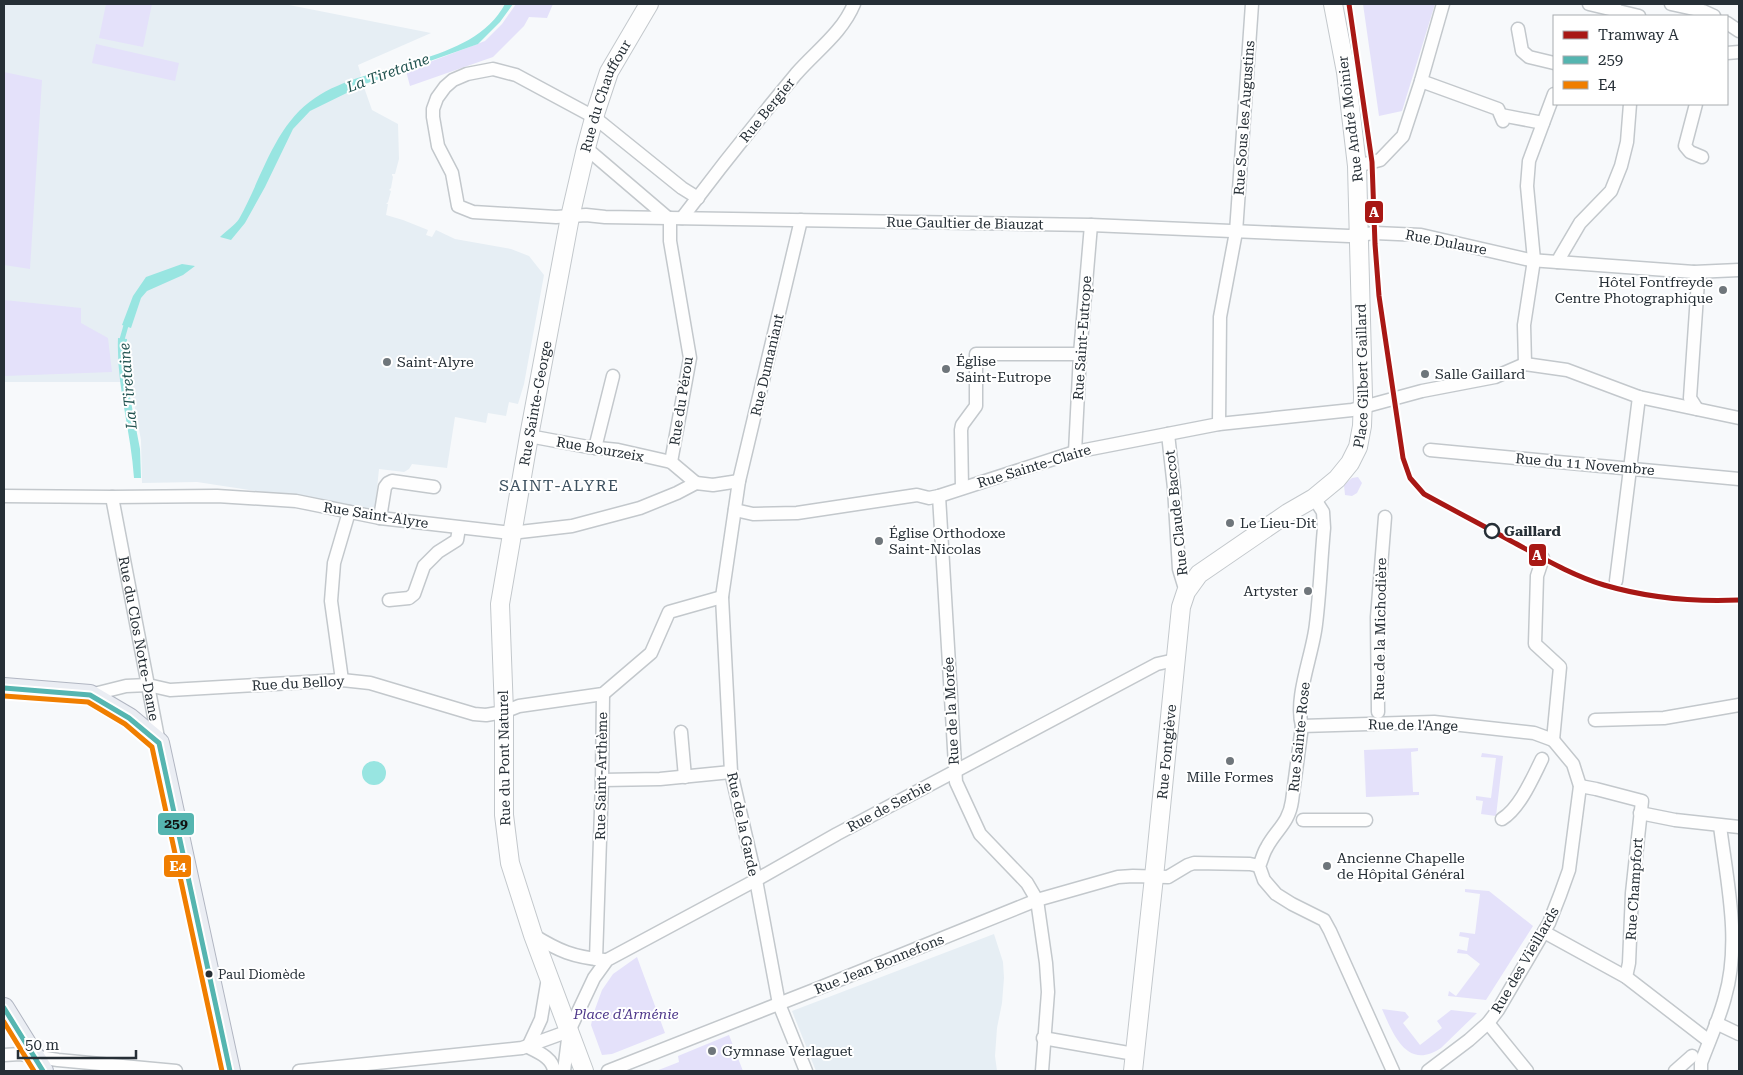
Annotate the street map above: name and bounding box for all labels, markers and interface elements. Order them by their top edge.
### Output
legend [1553,15,1728,105]
text: Tramway A [1598,26,1679,44]
street label: Rue du Chauffour [577,37,634,154]
street label: Rue Sous les Augustins [1231,40,1257,196]
water label: La Tiretaine [343,50,432,97]
text: 259 [1598,51,1623,69]
street label: Rue André Moinier [1334,55,1366,183]
street label: Rue Bergier [736,74,798,145]
text: E4 [1598,76,1617,94]
line badge: A [1364,200,1384,224]
text: A [1369,204,1379,220]
street label: Rue Gaultier de Biauzat [886,214,1044,232]
street label: Rue Dulaure [1404,226,1488,258]
place label: Hôtel Fontfreyde Centre Photographique [1555,274,1713,306]
street label: Rue Saint-Eutrope [1070,275,1094,401]
marker: Hôtel Fontfreyde Centre Photographique [1717,284,1729,296]
street label: Place Gilbert Gaillard [1350,304,1371,450]
street label: Rue Dumaniant [747,312,787,418]
street label: Rue Sainte-George [516,339,555,467]
water label: La Tiretaine [115,342,141,431]
place label: Église Saint-Eutrope [956,353,1051,385]
place label: Saint-Alyre [397,354,474,370]
street label: Rue du Pérou [666,355,696,447]
marker: Saint-Alyre [381,356,393,368]
marker: Église Saint-Eutrope [940,363,952,375]
place label: Salle Gaillard [1435,366,1525,382]
marker: Salle Gaillard [1419,368,1431,380]
street label: Rue Bourzeix [555,433,645,465]
street label: Rue Sainte-Claire [975,441,1093,491]
street label: Rue Claude Baccot [1161,449,1191,577]
street label: Rue du 11 Novembre [1515,450,1656,478]
district label: SAINT-ALYRE [499,476,619,495]
street label: Rue Saint-Alyre [322,499,430,531]
place label: Le Lieu-Dit [1240,515,1316,531]
marker: Le Lieu-Dit [1224,517,1236,529]
marker: Gaillard [1484,523,1500,539]
place label: Gaillard [1504,523,1562,539]
place label: Église Orthodoxe Saint-Nicolas [889,525,1006,557]
marker: Église Orthodoxe Saint-Nicolas [873,535,885,547]
line badge: A [1528,543,1547,567]
text: A [1532,547,1542,563]
street label: Rue du Clos Notre-Dame [115,555,163,722]
street label: Rue de la Michodière [1371,557,1389,701]
place label: Artyster [1244,583,1298,599]
marker: Artyster [1302,585,1314,597]
street label: Rue de la Morée [940,656,962,765]
street label: Rue du Belloy [251,673,346,693]
street label: Rue Sainte-Rose [1285,681,1313,793]
street label: Rue du Pont Naturel [495,689,513,826]
street label: Rue Fontgiève [1154,703,1179,800]
street label: Rue Saint-Arthème [592,711,610,840]
street label: Rue de l'Ange [1368,716,1458,734]
marker: Mille Formes [1224,755,1236,767]
place label: Mille Formes [1187,769,1274,785]
street label: Rue de la Garde [724,770,762,878]
street label: Rue de Serbie [844,777,934,835]
line badge: 259 [157,812,195,836]
text: 259 [164,815,188,831]
street label: Rue Champfort [1622,837,1646,941]
place label: Ancienne Chapelle de Hôpital Général [1337,850,1465,882]
line badge: E4 [163,854,192,878]
text: E4 [170,858,187,874]
marker: Ancienne Chapelle de Hôpital Général [1321,860,1333,872]
street label: Rue des Vieillards [1488,904,1562,1016]
street label: Rue Jean Bonnefons [812,931,946,997]
place label: Paul Diomède [218,967,305,982]
marker: Paul Diomède [204,969,214,979]
park label: Place d'Arménie [572,1006,679,1022]
scale bar [18,1028,135,1060]
text: 50 m [25,1036,60,1054]
place label: Gymnase Verlaguet [722,1043,853,1059]
marker: Gymnase Verlaguet [706,1045,718,1057]

